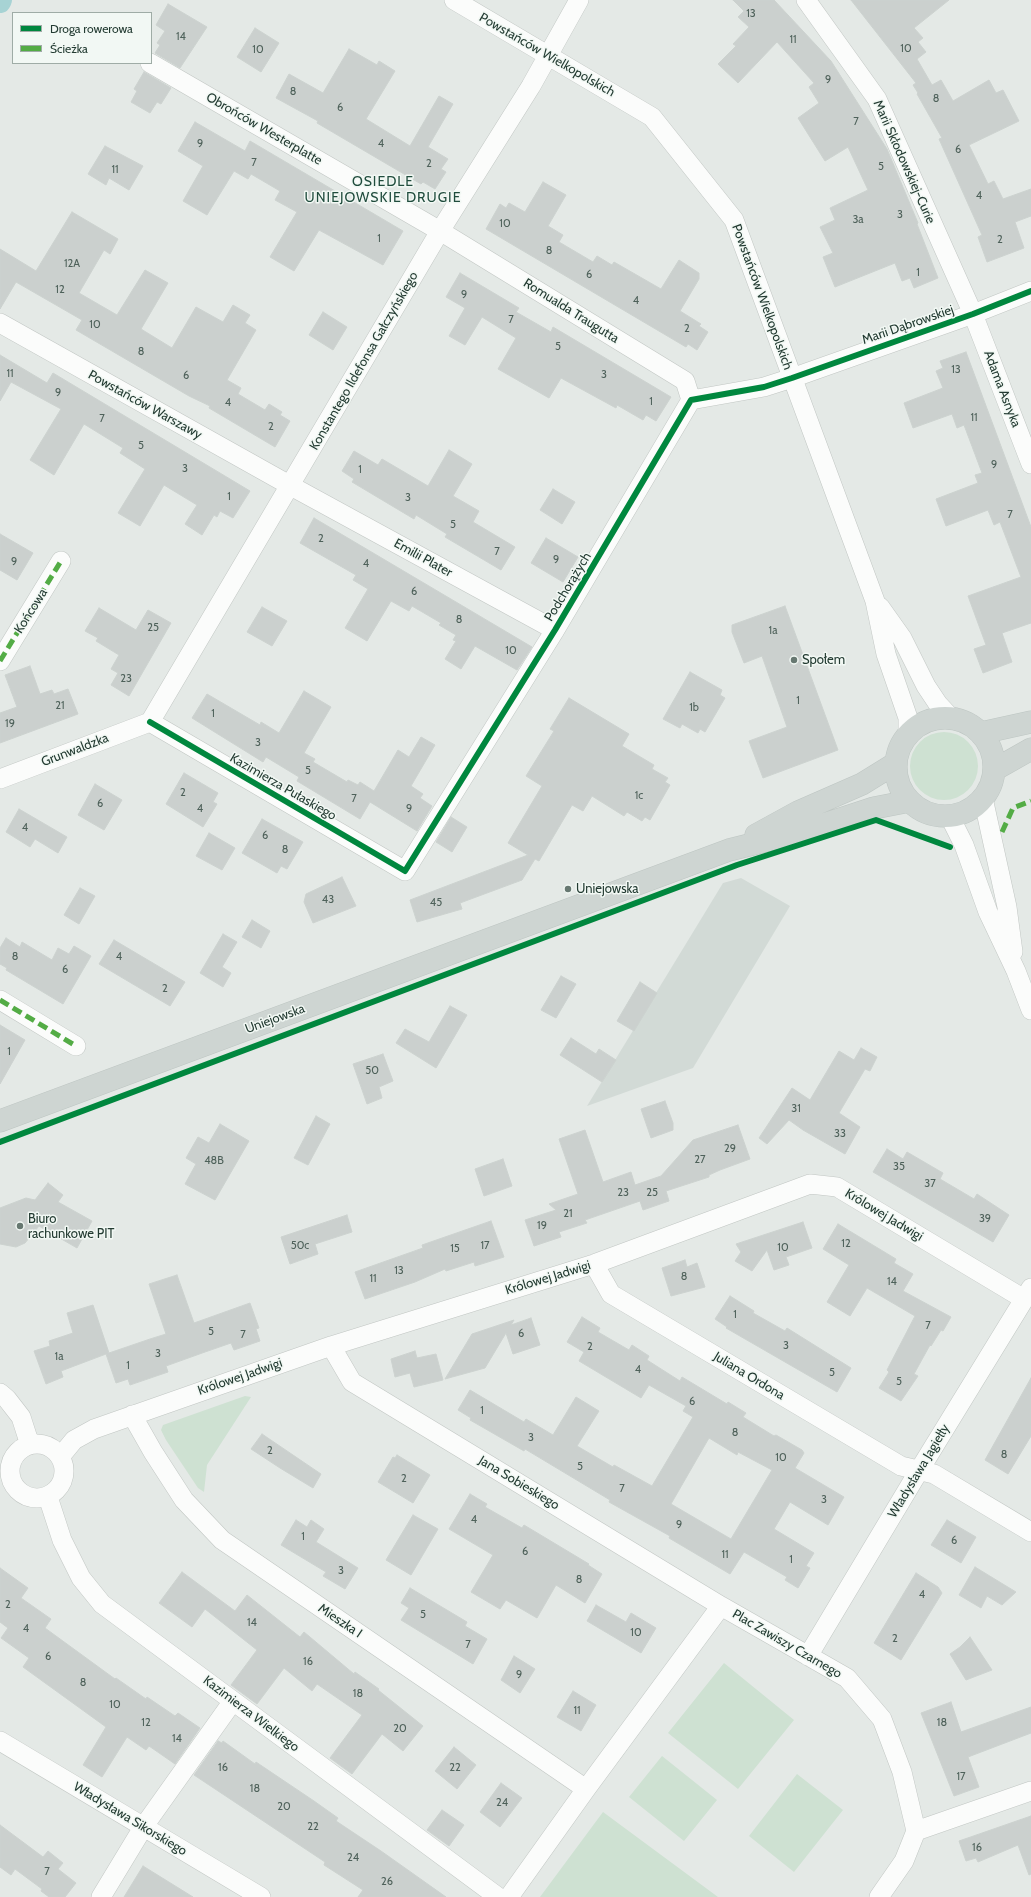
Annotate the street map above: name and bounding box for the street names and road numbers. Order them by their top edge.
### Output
street label: Powstańców Wielkopolskich [476,10,618,100]
street label: Obrońców Westerplatte [203,89,325,169]
street label: Marii Skłodowskiej-Curie [870,98,938,226]
street label: Powstańców Wielkopolskich [728,222,796,372]
street label: Konstantego Ildefonsa Gałczyńskiego [306,269,422,453]
street label: Romualda Traugutta [520,275,622,347]
street label: Marii Dąbrowskiej [860,302,956,348]
street label: Adama Asnyka [980,348,1024,430]
street label: Powstańców Warszawy [85,367,205,443]
street label: Emilii Plater [391,536,455,580]
street label: Podchorążych [541,550,595,624]
street label: Końcowa [11,586,51,636]
street label: Grunwaldzka [39,730,111,770]
street label: Kazimierza Pułaskiego [227,750,339,824]
street label: Uniejowska [243,1001,307,1037]
street label: Królowej Jadwigi [842,1186,926,1244]
street label: Królowej Jadwigi [503,1258,593,1298]
street label: Juliana Ordona [711,1349,787,1403]
street label: Królowej Jadwigi [196,1355,284,1399]
street label: Władysława Jagiełły [885,1421,953,1521]
street label: Jana Sobieskiego [476,1453,562,1513]
street label: Mieszka I [315,1601,365,1641]
street label: Plac Zawiszy Czarnego [729,1606,845,1682]
street label: Kazimierza Wielkiego [200,1673,302,1755]
street label: Władysława Sikorskiego [70,1779,190,1859]

